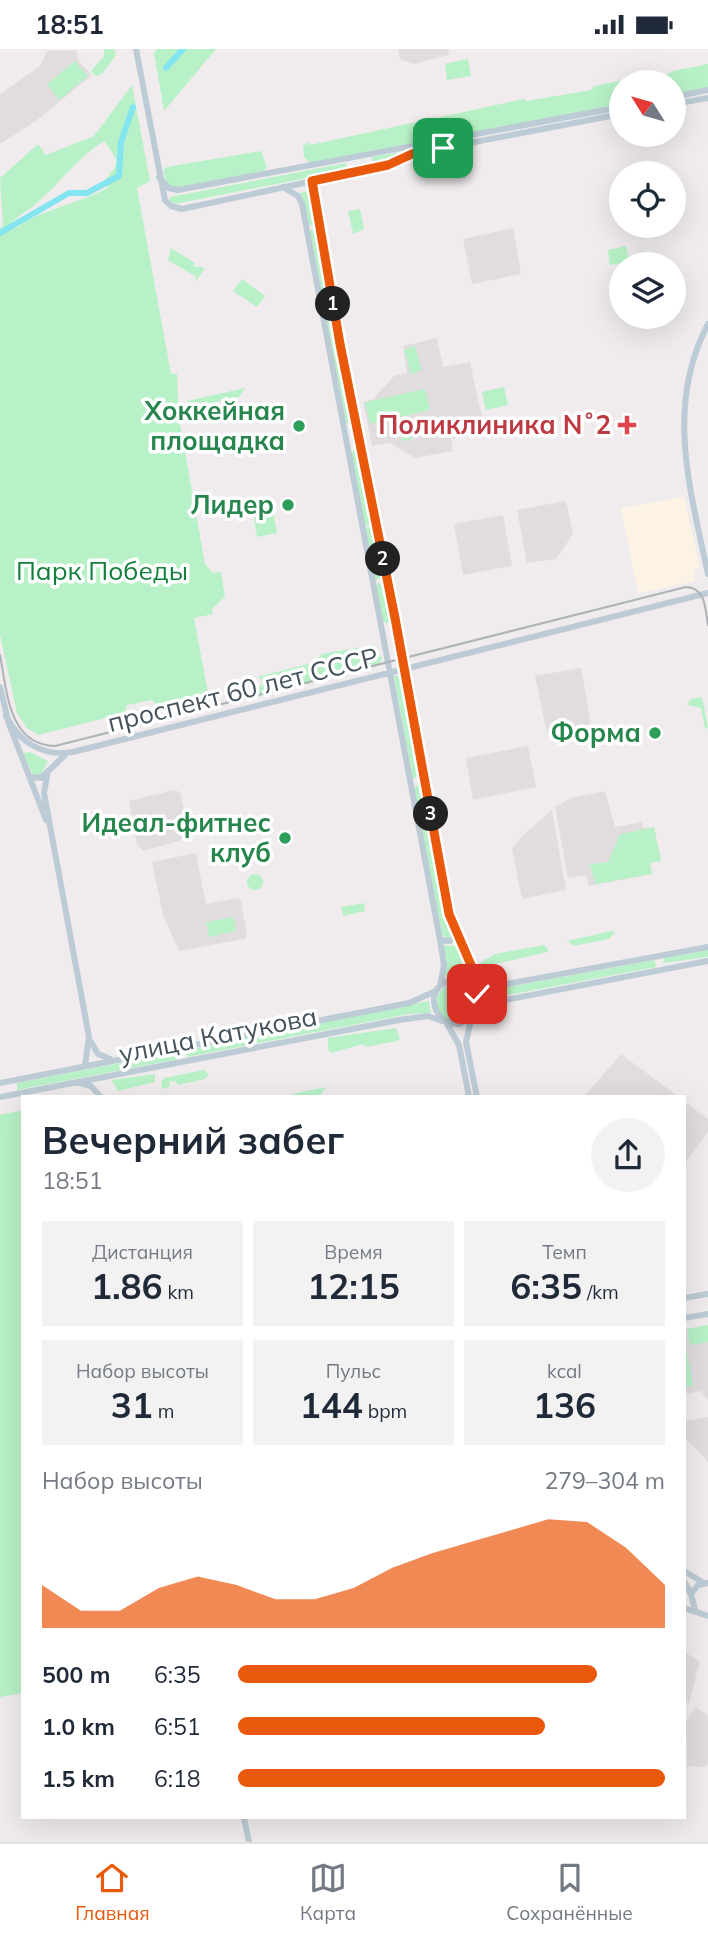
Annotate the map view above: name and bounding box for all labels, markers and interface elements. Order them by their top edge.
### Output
text: 18:51 [35,8,104,41]
north arrow [609,70,686,147]
map controls [609,70,686,329]
pin [413,118,473,178]
icon: arrive [424,129,462,167]
button: locate [609,161,686,238]
button: layers [609,252,686,329]
pin: 1 [316,287,350,321]
text: 1 [327,291,338,315]
place label: Хоккейная площадка [143,394,285,457]
place label: Поликлиника N˚2 [378,408,611,441]
marker: Поликлиника N˚2 [617,415,637,435]
marker: Хоккейная площадка [291,418,307,434]
place label: Лидер [190,488,274,521]
marker: Лидер [280,497,296,513]
pin: 2 [366,541,400,577]
text: 2 [377,546,388,570]
park label: Парк Победы [16,554,188,587]
street label: проспект 60 лет СССР [104,640,382,739]
place label: Форма [551,716,641,749]
marker: Форма [647,725,663,741]
pin: 3 [414,797,448,831]
text: 3 [425,801,436,825]
place label: Идеал-фитнес клуб [82,806,271,869]
marker: Идеал-фитнес клуб [277,830,293,846]
pin [447,964,507,1024]
icon: check [458,975,496,1013]
street label: улица Катукова [116,999,320,1070]
text: Вечерний забег [42,1116,344,1164]
button: share [591,1118,665,1192]
text: 18:51 [42,1166,102,1195]
text: Дистанция [92,1240,193,1264]
text: Время [324,1240,383,1264]
text: Темп [542,1240,587,1264]
text: 1.86 [91,1264,163,1308]
text: 12:15 [307,1264,400,1308]
text: 6:35 [510,1264,582,1308]
text: km [163,1280,194,1304]
text: /km [582,1280,619,1304]
text: Набор высоты [76,1359,209,1383]
text: Пульс [326,1359,381,1383]
text: kcal [547,1359,582,1383]
text: 31 [111,1383,153,1427]
text: 144 [300,1383,363,1427]
text: 136 [533,1383,596,1427]
text: m [153,1399,174,1423]
text: bpm [363,1399,407,1423]
text: Набор высоты [42,1466,203,1495]
text: 279–304 m [544,1466,665,1495]
text: 500 m [42,1660,110,1689]
text: 6:35 [154,1660,201,1689]
text: 1.0 km [42,1712,115,1741]
text: 6:51 [154,1712,201,1741]
text: 1.5 km [42,1764,115,1793]
text: 6:18 [154,1764,201,1793]
tab: Главная [75,1859,150,1925]
tab: Карта [300,1859,356,1925]
tab: Сохранённые [506,1859,633,1925]

